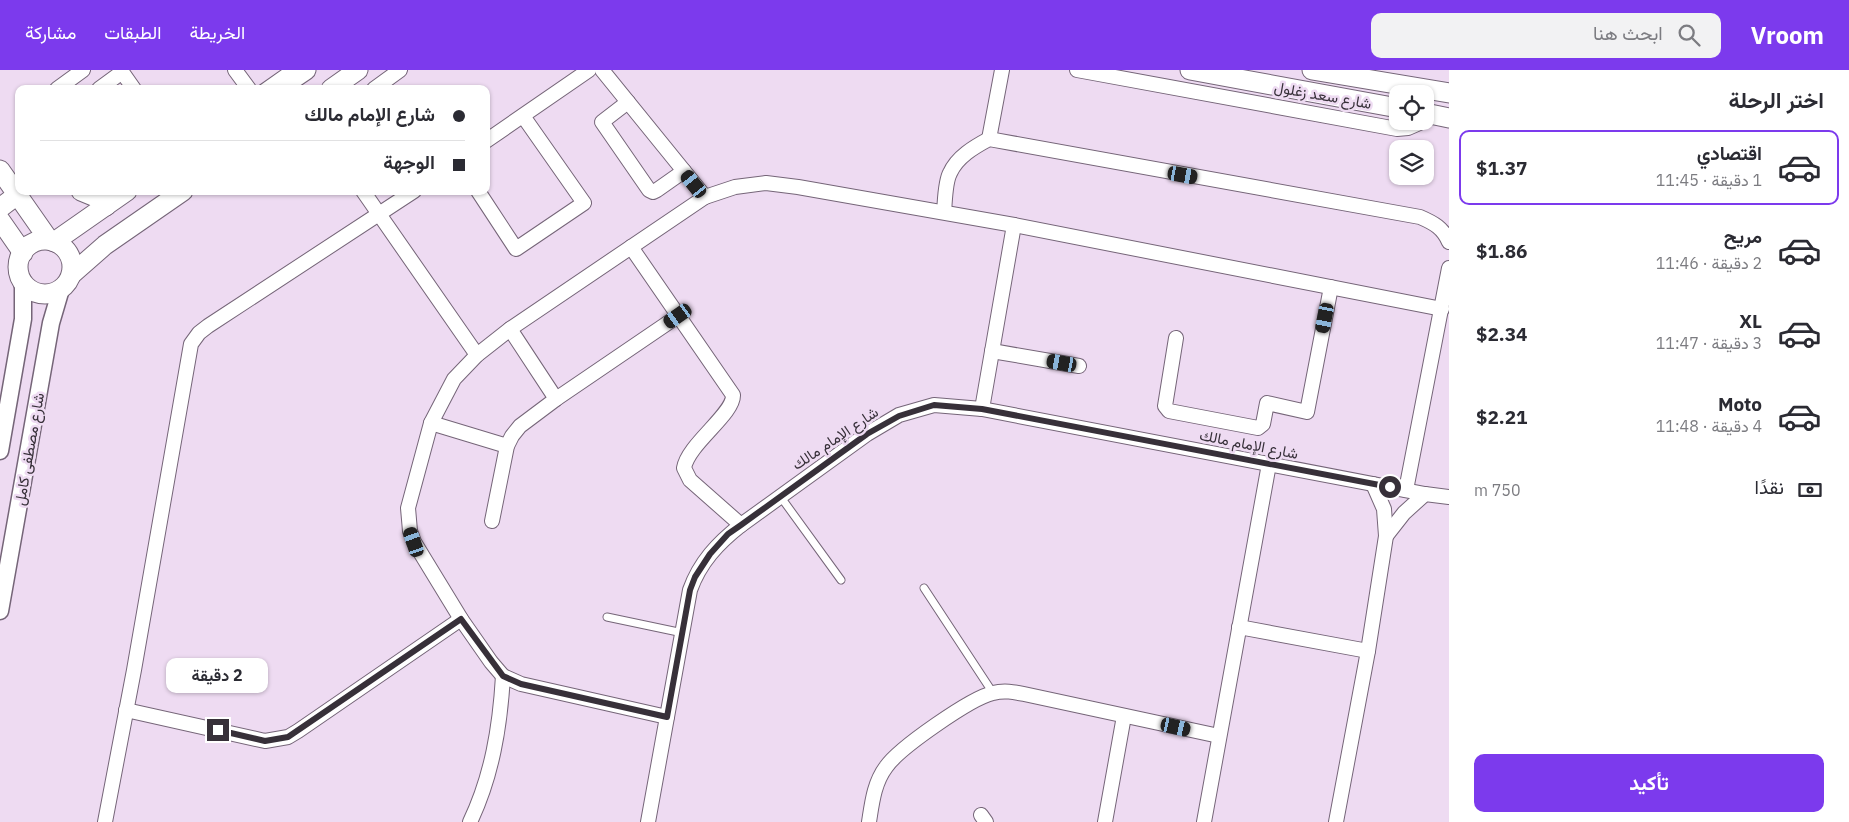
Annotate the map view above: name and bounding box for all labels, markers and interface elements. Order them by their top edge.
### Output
search box [1371,13,1721,58]
text: Vroom [1751,19,1824,51]
text: مشاركة [25,21,76,44]
text: الطبقات [104,21,161,44]
text: الخريطة [189,21,245,44]
text: ابحث هنا [1593,21,1663,45]
icon: search [1675,21,1703,49]
street label: شارع سعد زغلول [1273,77,1373,115]
map controls [1389,85,1434,185]
button: locate [1389,85,1434,130]
text: اختر الرحلة [1729,85,1824,114]
text: شارع الإمام مالك [305,102,435,126]
button: layers [1389,140,1434,185]
text: اقتصادي [1697,141,1762,165]
icon: car [1777,145,1822,190]
text: الوجهة [383,150,435,174]
text: $1.37 [1476,156,1528,180]
car [1166,165,1199,185]
car [678,168,709,200]
text: 1 دقيقة · 11:45 [1656,170,1762,190]
text: مريح [1724,224,1762,248]
icon: car [1777,228,1822,273]
text: $1.86 [1476,239,1528,263]
text: 2 دقيقة · 11:46 [1656,253,1762,273]
car [661,301,694,331]
car [1314,302,1335,334]
text: XL [1739,309,1762,333]
icon: car [1777,311,1822,356]
text: $2.34 [1476,322,1528,346]
text: 3 دقيقة · 11:47 [1656,333,1762,353]
car [1045,353,1078,373]
street label: شارع مصطفى كامل [10,391,50,507]
text: Moto [1718,392,1762,416]
icon: car [1777,394,1822,439]
street label: شارع الإمام مالك [788,402,883,475]
text: $2.21 [1476,405,1528,429]
text: 4 دقيقة · 11:48 [1656,416,1762,436]
street label: شارع الإمام مالك [1198,425,1300,465]
text: نقدًا [1755,475,1784,499]
route start [1379,476,1401,498]
icon: cash [1796,476,1824,504]
text: 750 m [1474,480,1521,500]
car [402,525,425,559]
callout: 2 دقيقة [167,658,269,692]
text: 2 دقيقة [191,665,243,685]
car [1159,716,1192,738]
route end [207,719,229,741]
button: تأكيد [1474,754,1824,812]

